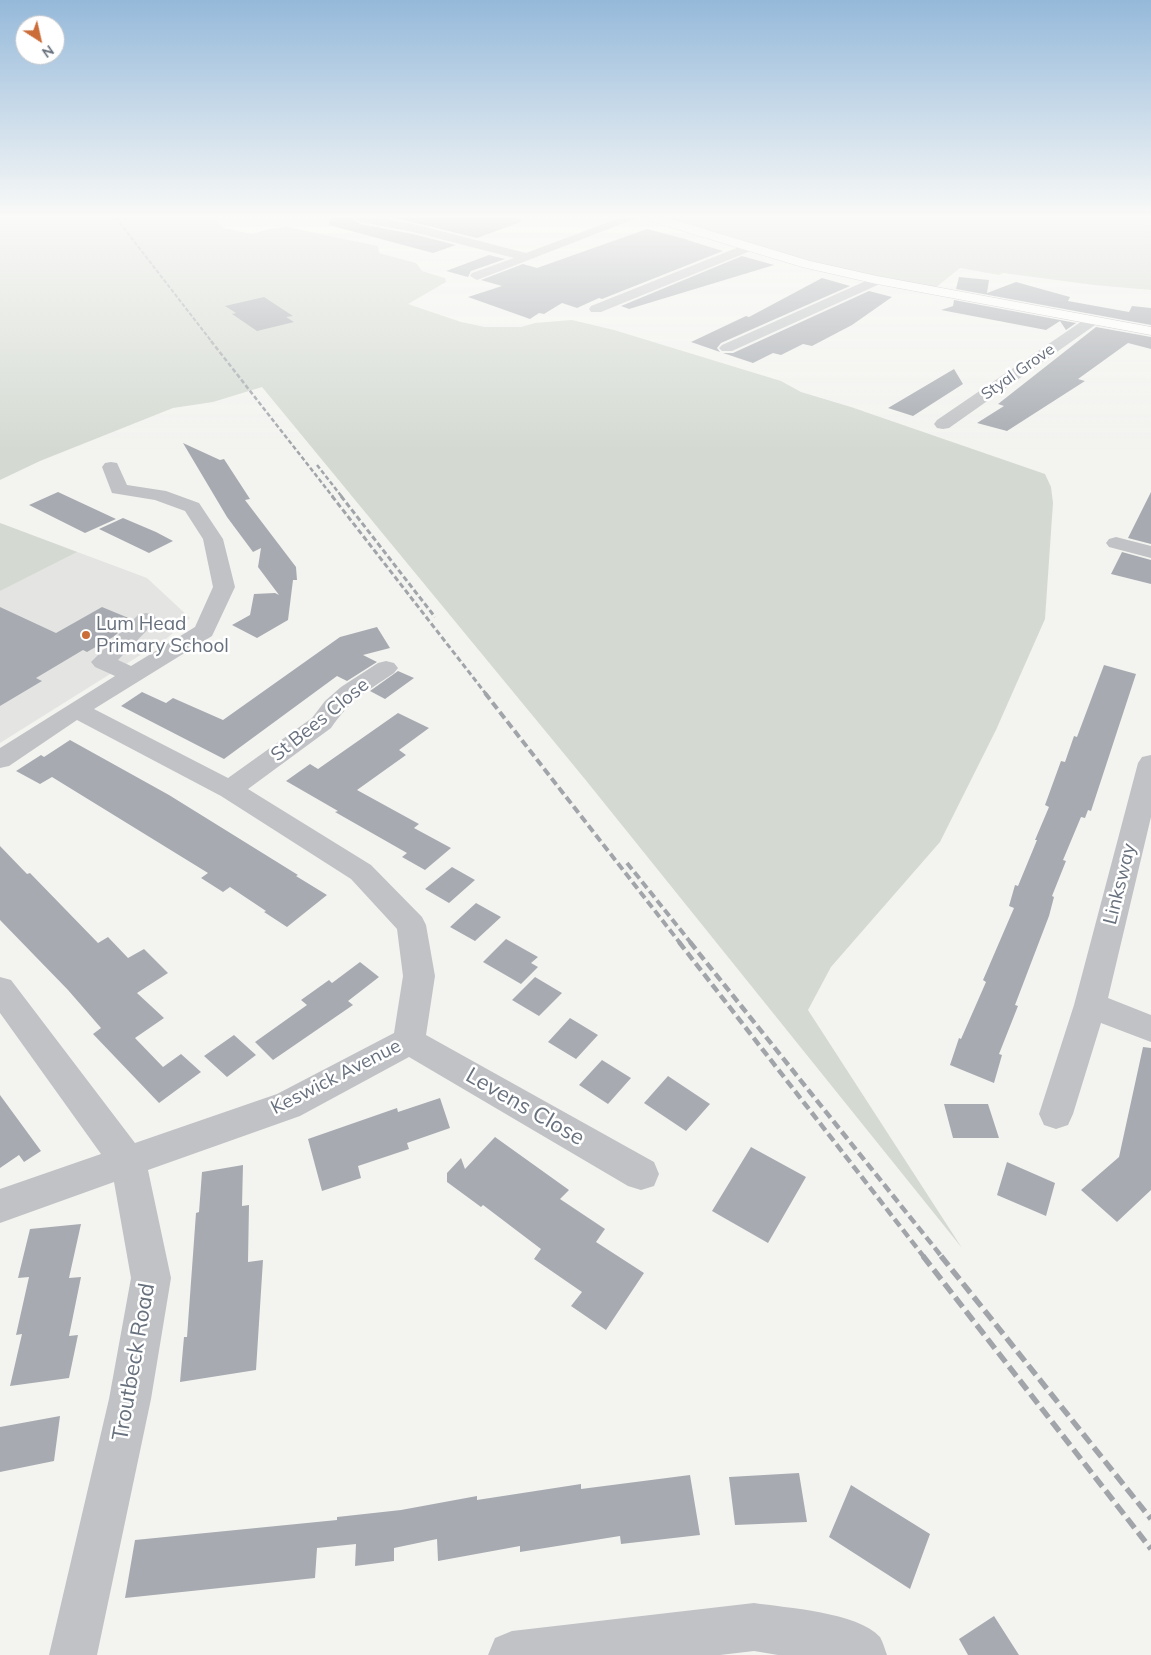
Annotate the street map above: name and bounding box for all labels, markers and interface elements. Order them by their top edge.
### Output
north arrow [15,15,65,65]
text: N [39,41,58,62]
street label: Styal Grove [978,340,1058,404]
place label: Lum Head Primary School [96,613,229,657]
marker: Lum Head Primary School [80,629,92,641]
street label: St Bees Close [266,674,374,766]
street label: Linksway [1099,841,1141,927]
street label: Keswick Avenue [267,1034,405,1120]
street label: Levens Close [461,1062,589,1152]
street label: Troutbeck Road [107,1281,161,1443]

